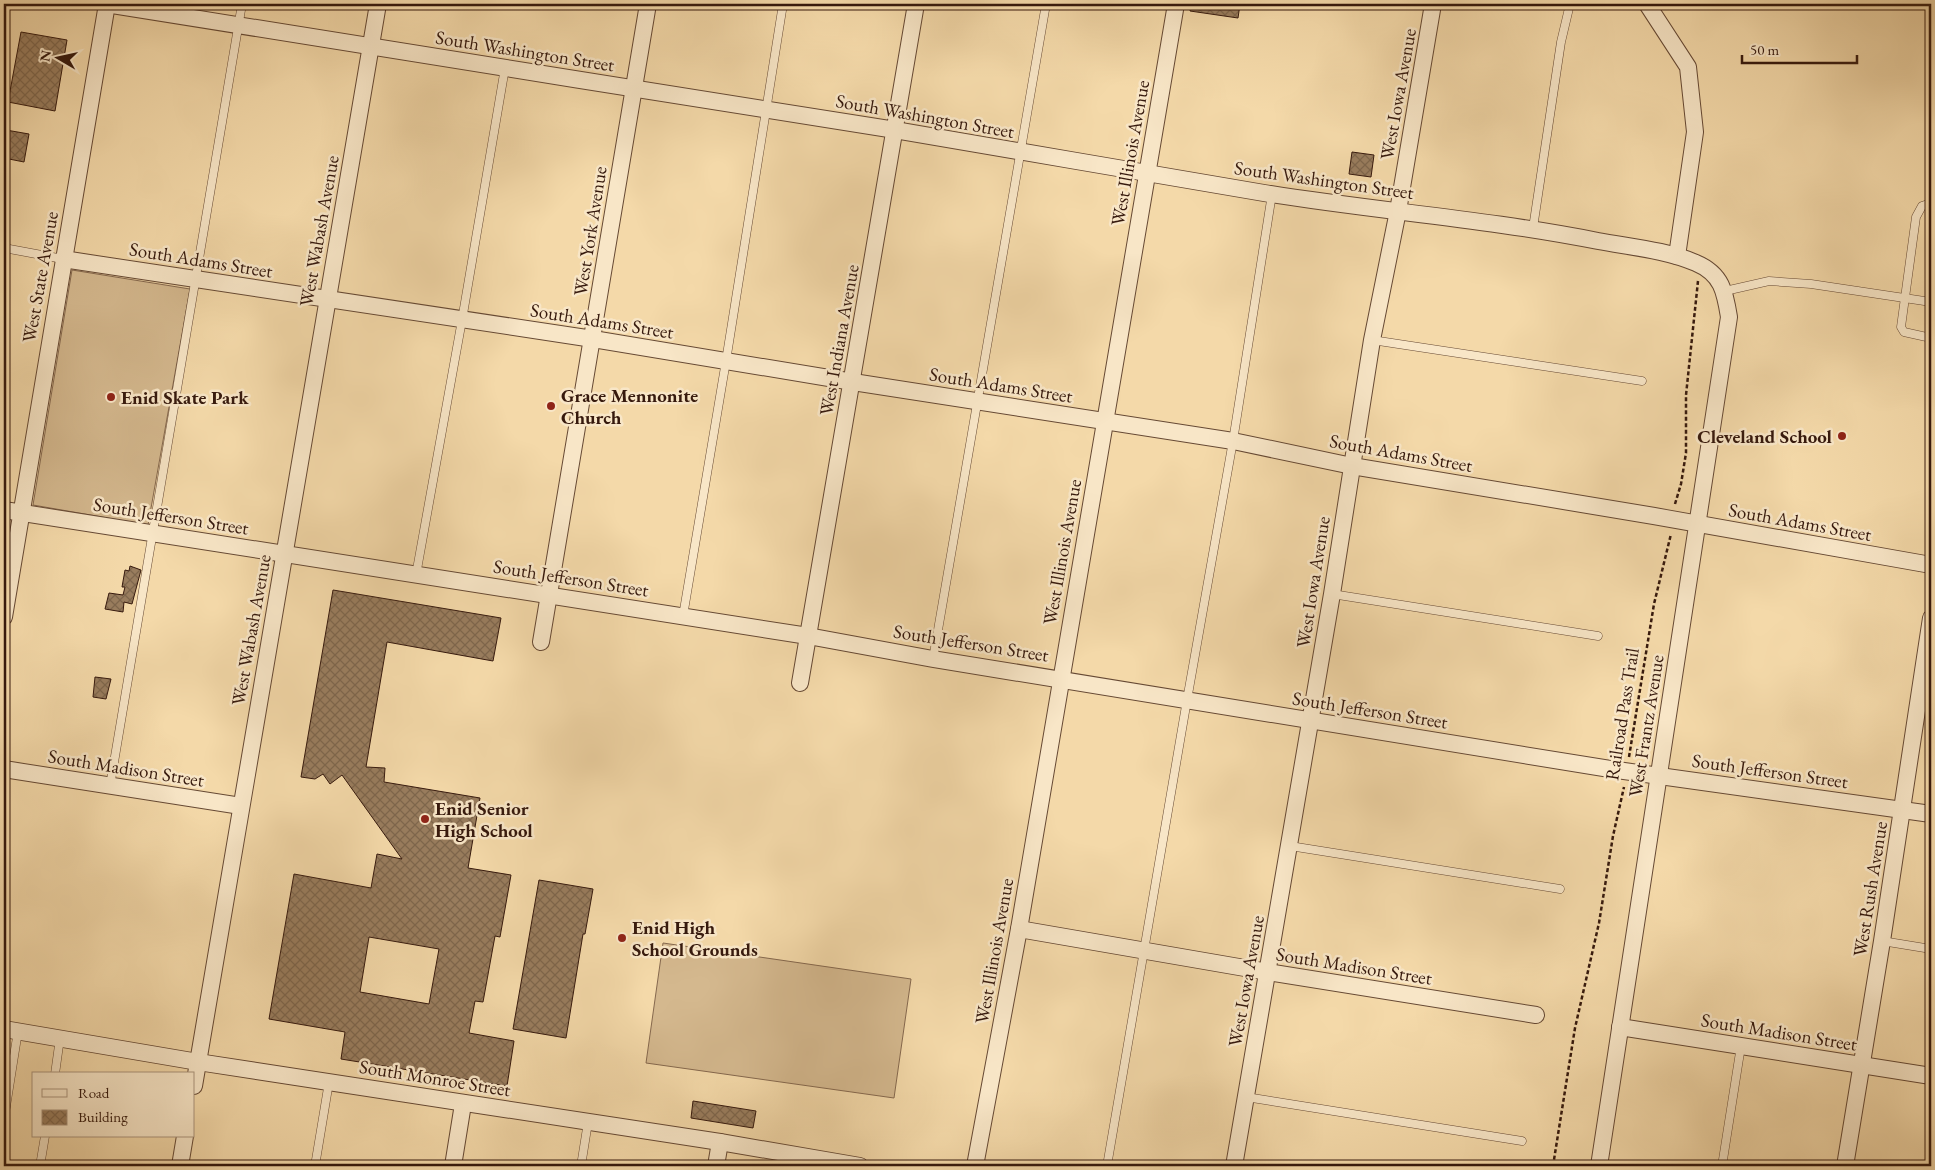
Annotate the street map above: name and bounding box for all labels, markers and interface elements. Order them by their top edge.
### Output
street label: South Washington Street [434,25,616,77]
street label: West Iowa Avenue [1374,26,1422,162]
north arrow [32,32,82,82]
scale bar [1742,32,1858,64]
text: 50 m [1750,40,1779,59]
text: N [35,48,55,63]
street label: West Illinois Avenue [1105,78,1155,228]
street label: South Washington Street [834,88,1016,144]
street label: West Wabash Avenue [293,153,345,309]
street label: South Washington Street [1233,155,1415,205]
street label: West York Avenue [567,164,613,298]
street label: West State Avenue [16,209,64,345]
street label: South Adams Street [128,236,274,284]
street label: West Indiana Avenue [813,262,865,418]
street label: South Adams Street [529,297,675,345]
street label: South Adams Street [928,361,1074,409]
place label: Grace Mennonite Church [561,383,698,430]
place label: Enid Skate Park [121,385,249,410]
marker: Enid Skate Park [105,391,117,403]
marker: Grace Mennonite Church [545,400,557,412]
place label: Cleveland School [1697,424,1833,449]
street label: South Adams Street [1328,428,1474,478]
marker: Cleveland School [1836,430,1848,442]
street label: West Illinois Avenue [1037,477,1087,627]
street label: South Jefferson Street [92,491,251,541]
street label: South Adams Street [1727,497,1873,547]
street label: West Iowa Avenue [1290,514,1336,650]
street label: West Wabash Avenue [225,552,277,708]
street label: South Jefferson Street [492,553,651,603]
street label: South Jefferson Street [892,618,1051,668]
street label: Railroad Pass Trail [1599,645,1645,782]
street label: West Frantz Avenue [1622,653,1670,799]
street label: South Jefferson Street [1291,685,1450,735]
street label: South Madison Street [46,743,206,793]
street label: South Jefferson Street [1691,748,1850,794]
place label: Enid Senior High School [435,796,533,843]
marker: Enid Senior High School [419,813,431,825]
street label: West Rush Avenue [1847,820,1893,958]
street label: West Illinois Avenue [969,876,1019,1026]
street label: West Iowa Avenue [1222,913,1270,1049]
place label: Enid High School Grounds [632,915,758,962]
marker: Enid High School Grounds [616,932,628,944]
street label: South Madison Street [1274,941,1434,991]
street label: South Madison Street [1699,1007,1859,1057]
street label: South Monroe Street [358,1054,512,1102]
legend [32,1072,195,1138]
text: Road [78,1083,110,1102]
text: Building [78,1107,128,1126]

